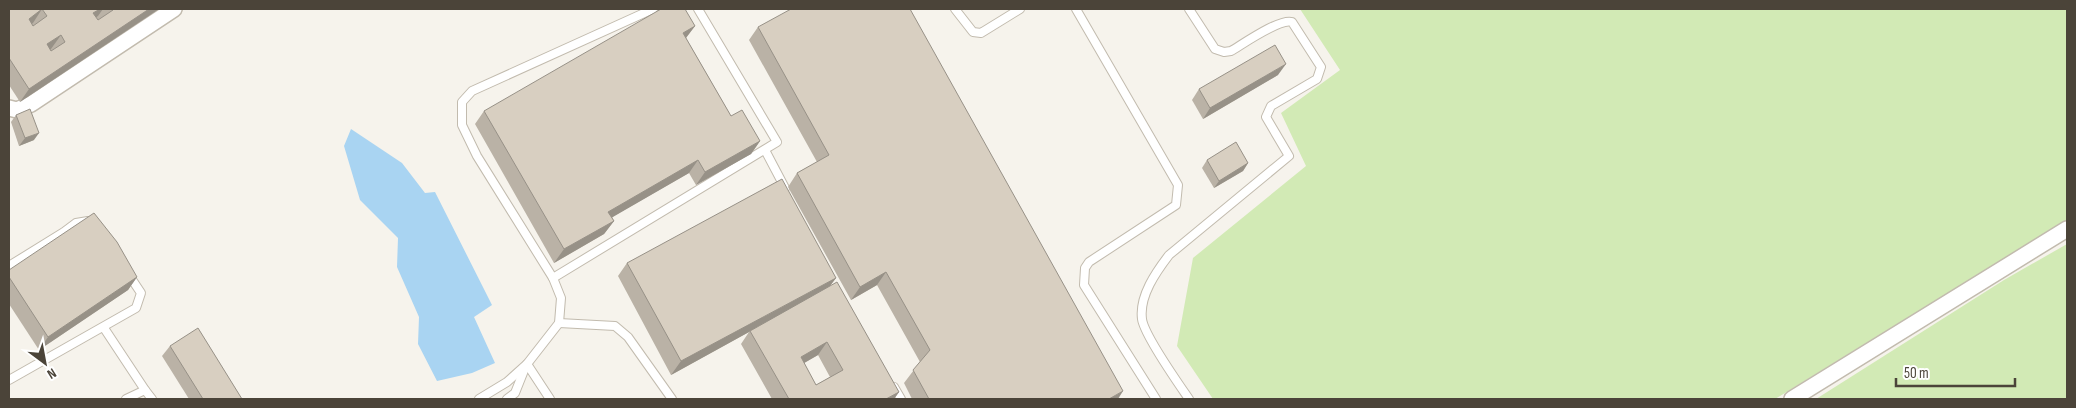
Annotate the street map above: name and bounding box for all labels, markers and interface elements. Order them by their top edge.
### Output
north arrow [20,338,70,388]
scale bar [1896,356,2015,388]
text: N [44,364,59,383]
text: 50 m [1904,364,1929,383]

